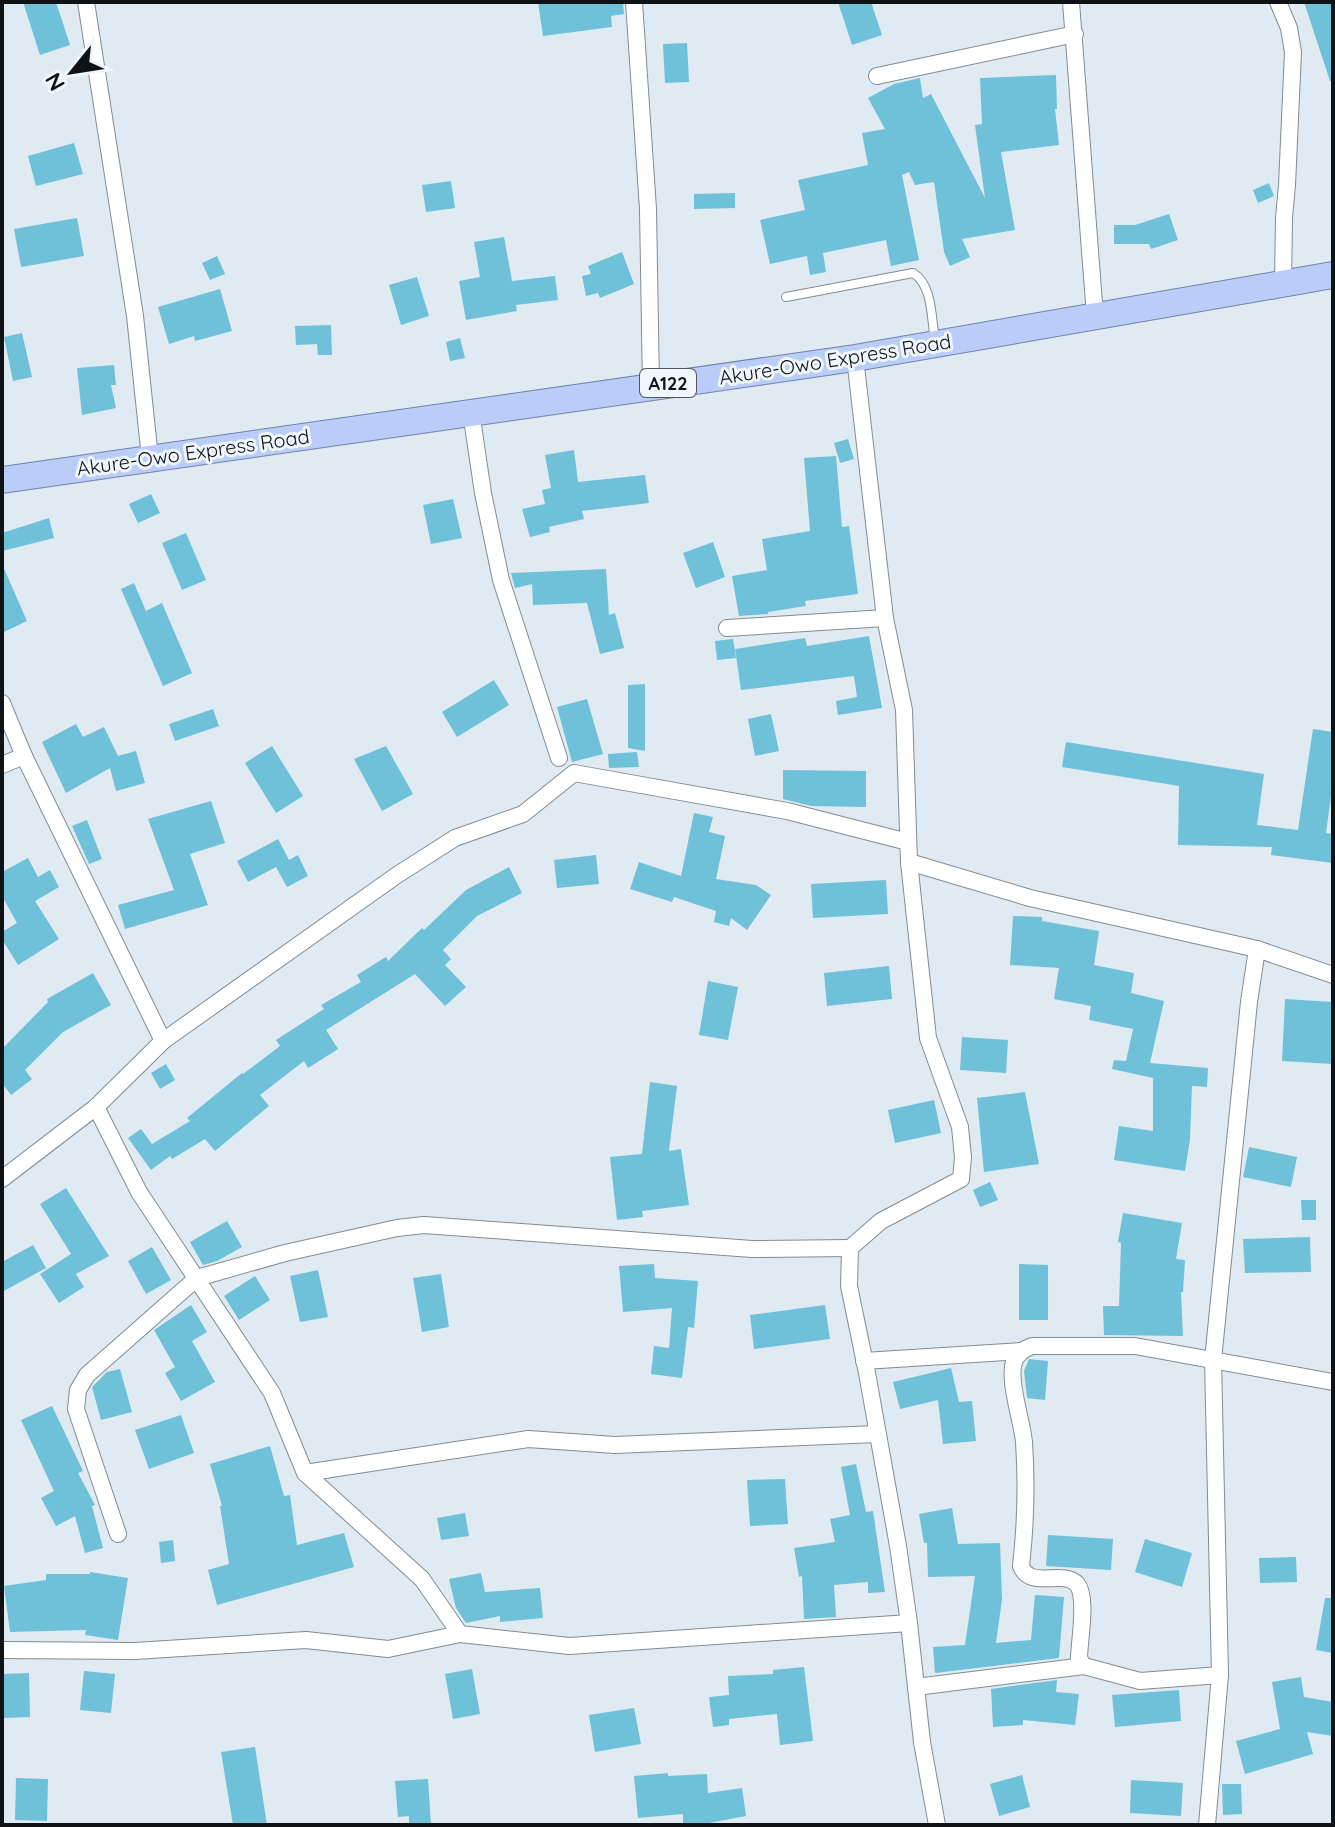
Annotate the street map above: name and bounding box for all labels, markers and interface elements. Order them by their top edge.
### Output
north arrow [32,32,112,112]
text: N [39,68,71,96]
street label: Akure-Owo Express Road [717,328,953,390]
road number: A122 [640,369,696,397]
street label: Akure-Owo Express Road [75,423,311,481]

